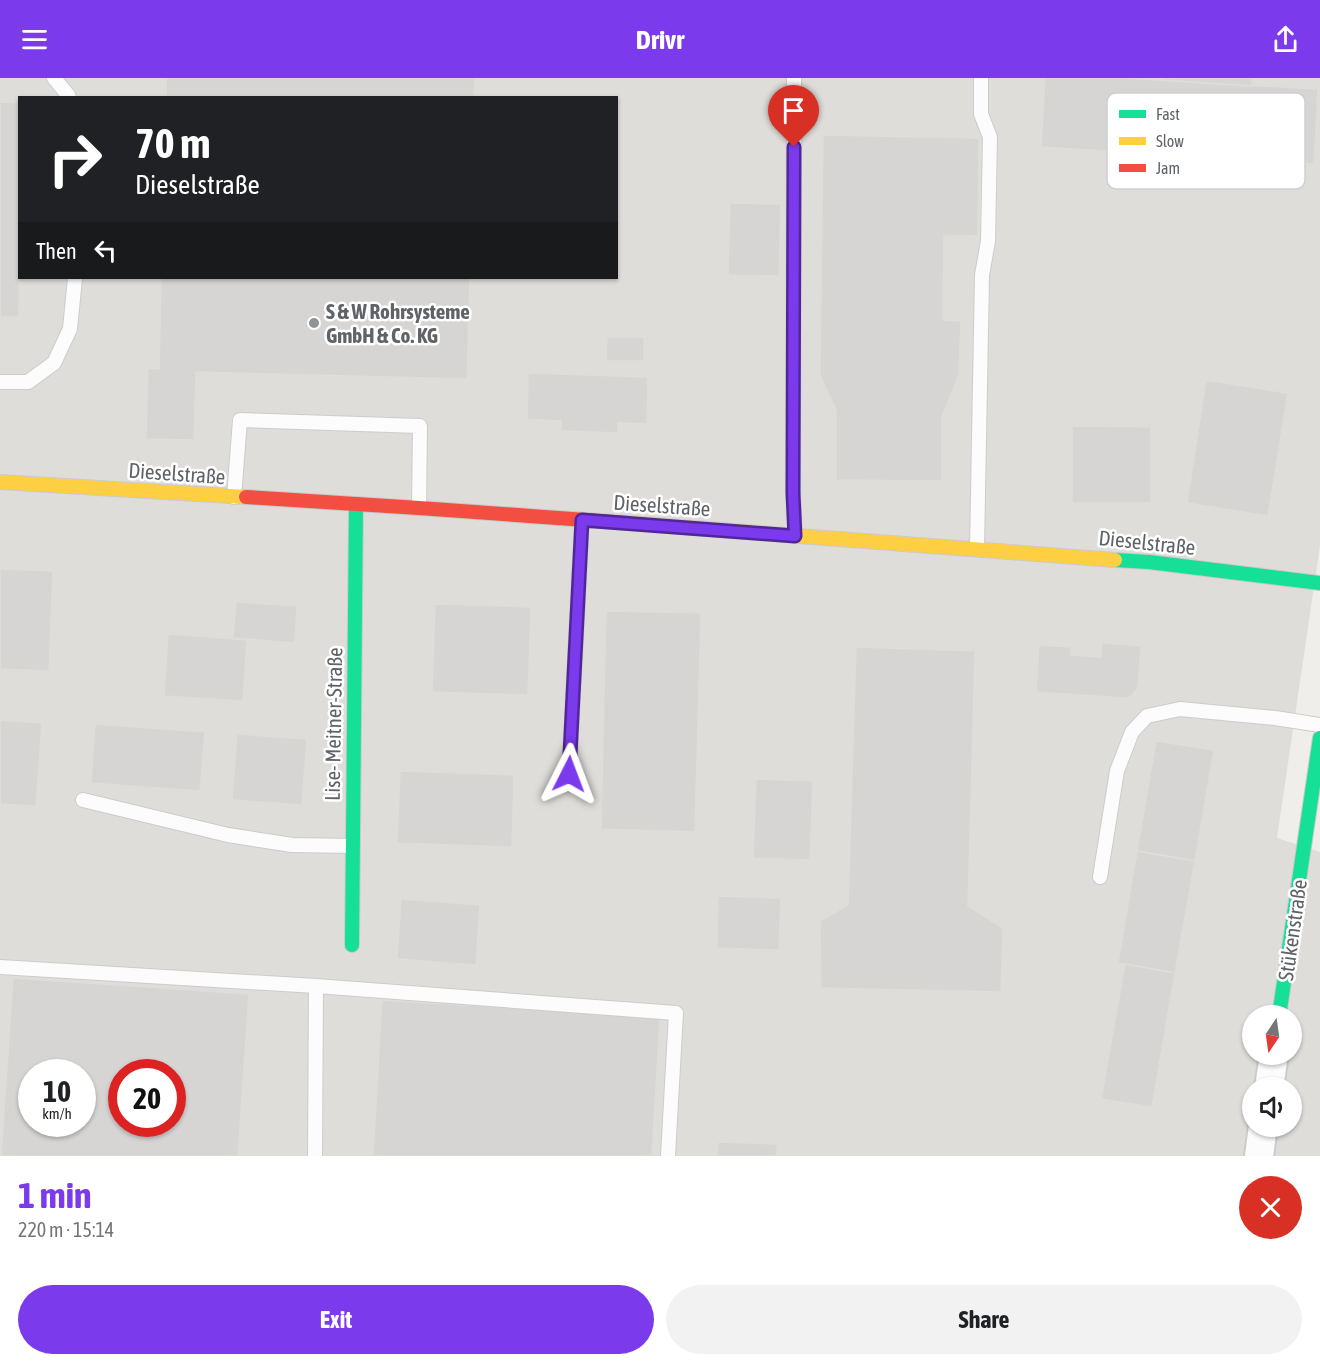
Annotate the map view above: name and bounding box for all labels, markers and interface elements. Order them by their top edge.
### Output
icon: menu [18,23,51,56]
icon: share [1269,23,1302,56]
text: Drivr [636,24,684,55]
pin [768,85,819,147]
legend [1107,93,1305,189]
icon: arrive [777,94,810,127]
text: Fast [1156,105,1180,123]
text: 70 m [135,119,210,167]
icon: right [36,120,114,198]
text: Slow [1156,132,1184,150]
text: Jam [1156,159,1180,177]
text: Dieselstraße [135,169,260,200]
icon: left [89,234,122,267]
text: Then [36,238,77,264]
place label: S & W Rohrsysteme GmbH & Co. KG [326,299,470,347]
marker: S & W Rohrsysteme GmbH & Co. KG [307,316,321,330]
street label: Dieselstraße [128,458,226,488]
street label: Dieselstraße [613,490,711,520]
street label: Dieselstraße [1097,525,1197,559]
street label: Lise- Meitner-Straße [320,647,346,801]
position arrow [537,742,601,806]
street label: Stükenstraße [1273,878,1311,982]
north arrow [1242,1005,1302,1065]
map controls [1242,1005,1302,1137]
speed limit sign: 20 [108,1059,186,1137]
text: 10 [43,1074,71,1108]
button: sound [1242,1077,1302,1137]
text: km/h [42,1105,72,1122]
text: 1 min [18,1174,92,1216]
button: close [1239,1176,1302,1239]
text: 220 m · 15:14 [18,1218,114,1241]
button: Exit [18,1285,654,1354]
button: Share [666,1285,1302,1354]

